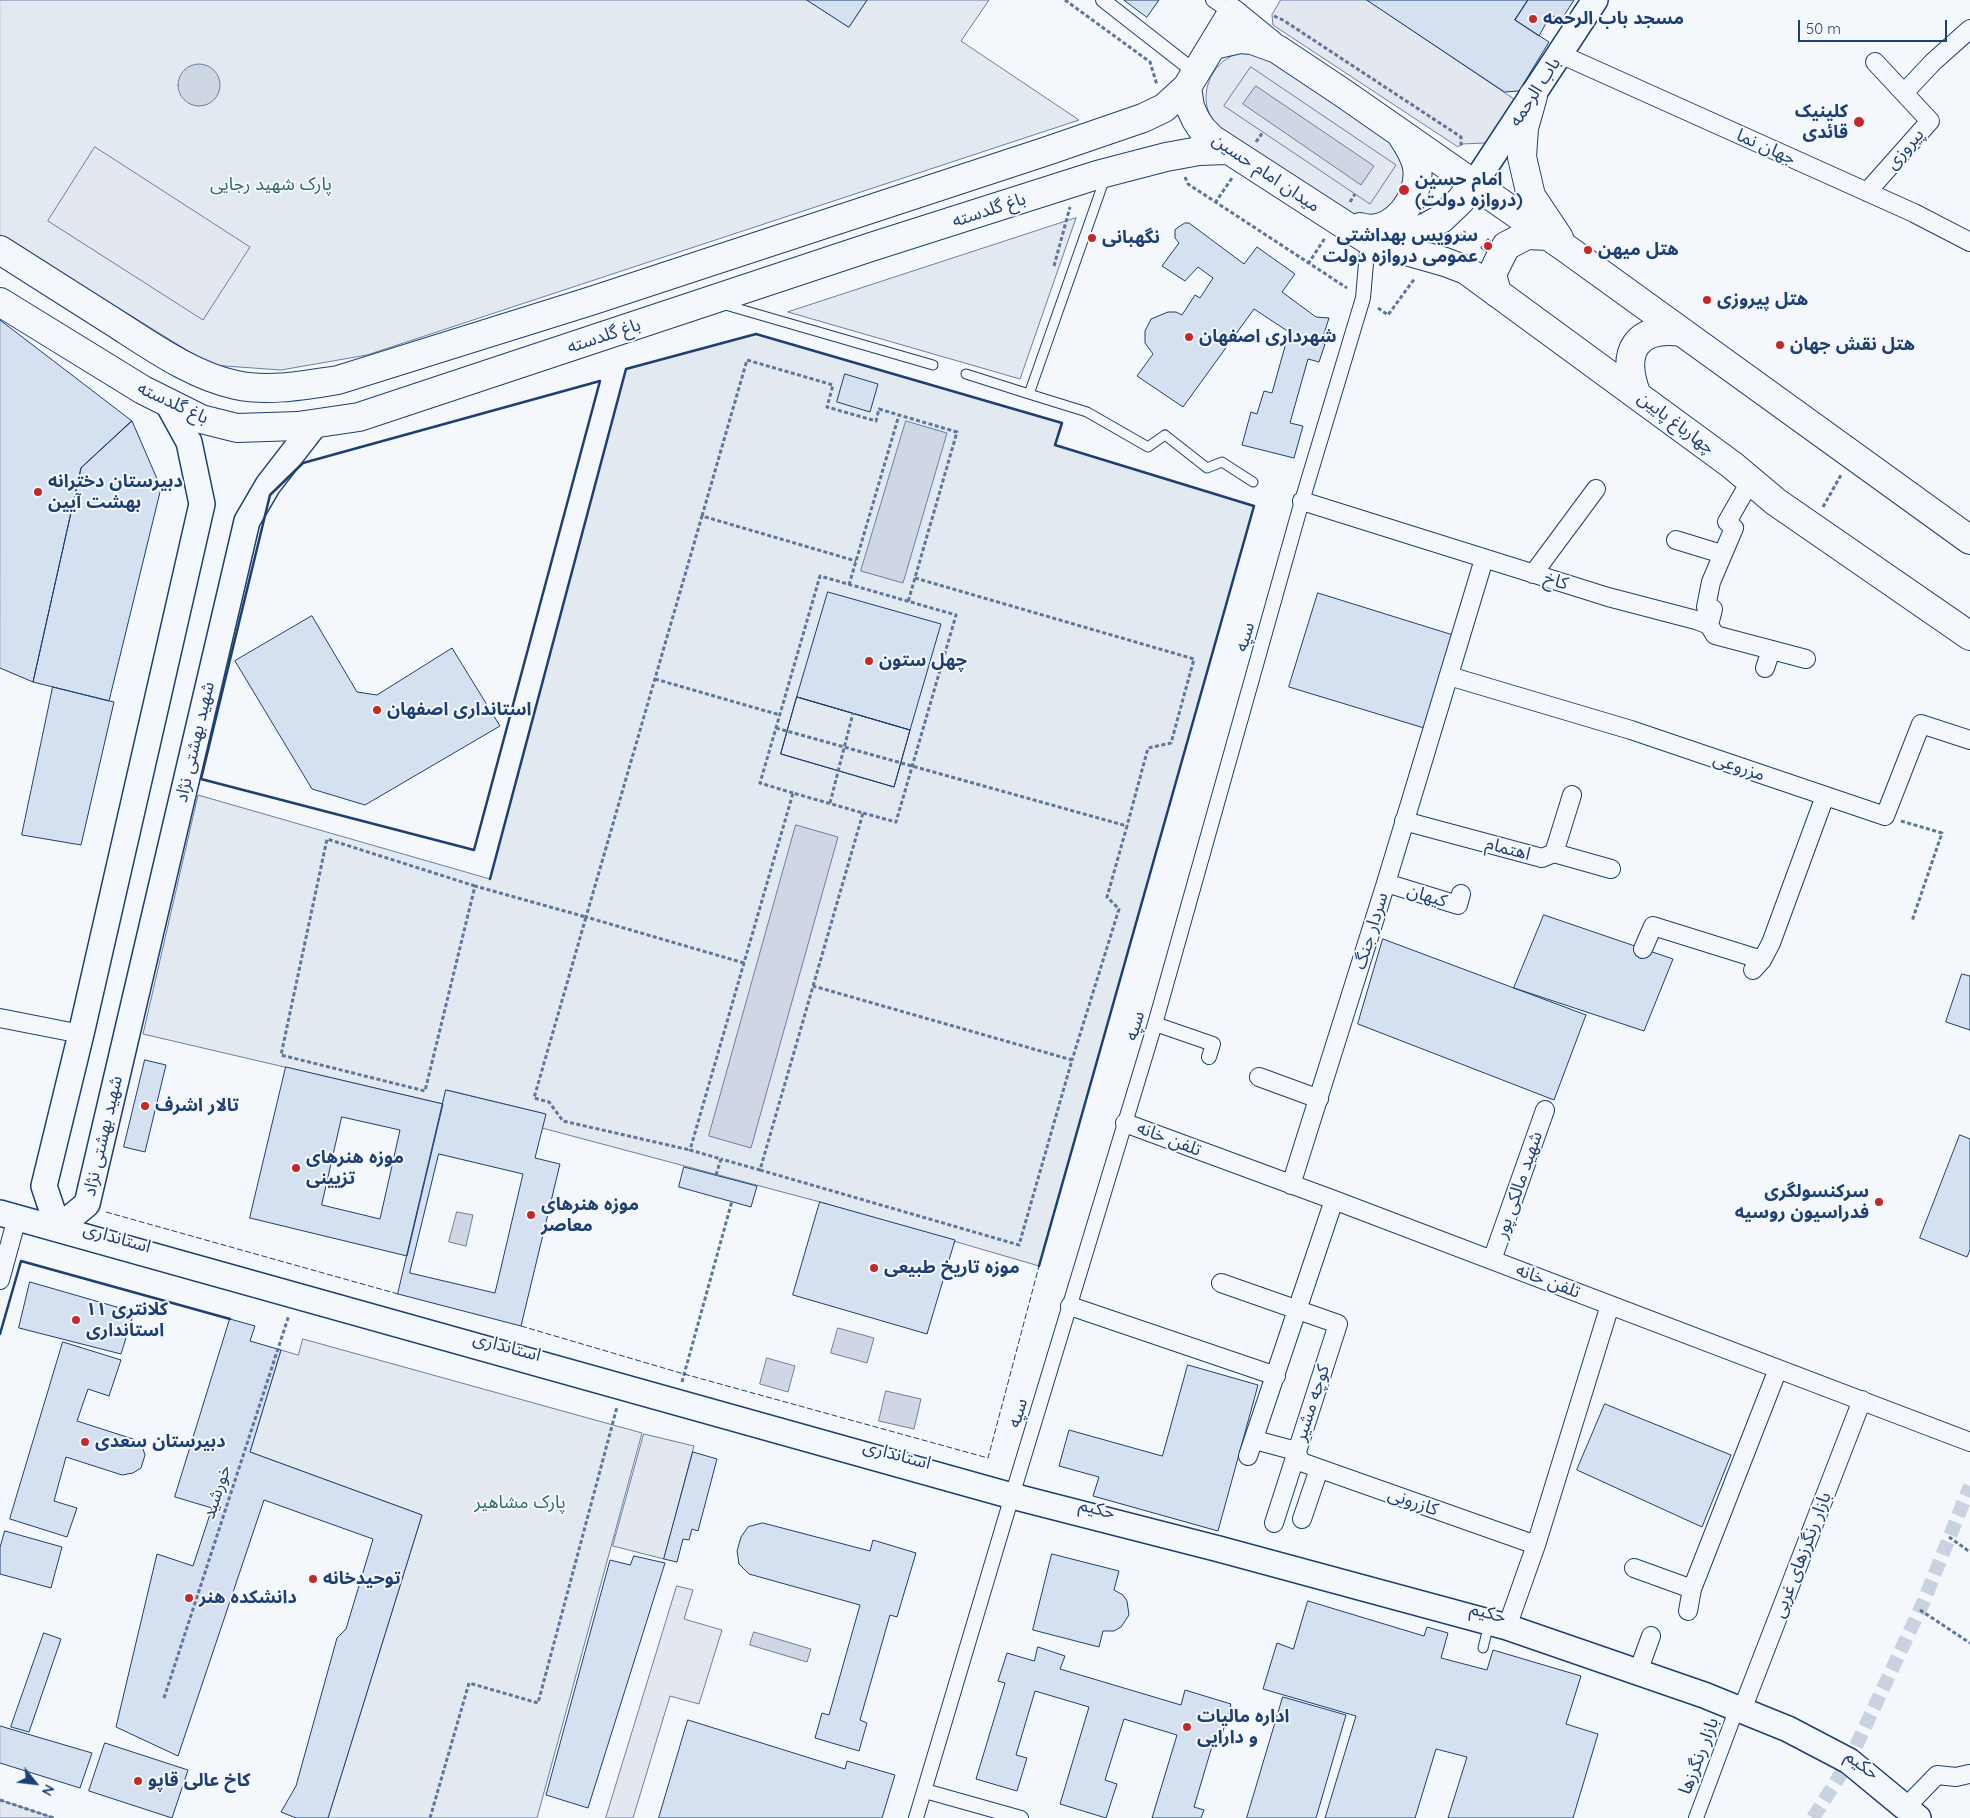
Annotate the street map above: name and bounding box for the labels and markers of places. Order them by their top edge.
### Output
place label: مسجد باب الرحمه [1543,8,1684,30]
marker: مسجد باب الرحمه [1527,13,1539,25]
place label: کلینیک قائدی [1795,101,1848,144]
marker: کلینیک قائدی [1852,115,1866,129]
place label: امام حسین (دروازه دولت) [1415,169,1523,212]
marker: امام حسین (دروازه دولت) [1397,183,1411,197]
place label: سرویس بهداشتی عمومی دروازه دولت [1323,225,1478,268]
place label: نگهبانی [1102,227,1160,249]
marker: نگهبانی [1086,232,1098,244]
place label: هتل میهن [1598,239,1679,261]
marker: سرویس بهداشتی عمومی دروازه دولت [1482,240,1494,252]
marker: هتل میهن [1582,244,1594,256]
place label: هتل پیروزی [1717,289,1808,311]
marker: هتل پیروزی [1701,294,1713,306]
place label: شهرداری اصفهان [1199,326,1337,348]
marker: شهرداری اصفهان [1183,331,1195,343]
place label: هتل نقش جهان [1790,334,1915,356]
marker: هتل نقش جهان [1774,339,1786,351]
place label: دبیرستان دخترانه بهشت آیین [48,471,183,514]
marker: دبیرستان دخترانه بهشت آیین [32,486,44,498]
place label: چهل ستون [879,650,967,672]
marker: چهل ستون [863,655,875,667]
place label: استانداری اصفهان [387,699,531,721]
marker: استانداری اصفهان [371,704,383,716]
place label: تالار اشرف [155,1095,239,1117]
marker: تالار اشرف [139,1100,151,1112]
place label: موزه هنرهای تزیینی [306,1147,404,1190]
marker: موزه هنرهای تزیینی [290,1162,302,1174]
place label: سرکنسولگری فدراسیون روسیه [1735,1181,1869,1224]
place label: موزه هنرهای معاصر [541,1194,639,1236]
marker: سرکنسولگری فدراسیون روسیه [1873,1196,1885,1208]
marker: موزه هنرهای معاصر [525,1209,537,1221]
place label: موزه تاریخ طبیعی [884,1257,1020,1279]
marker: موزه تاریخ طبیعی [868,1262,880,1274]
place label: کلانتری ۱۱ استانداری [86,1299,168,1342]
marker: کلانتری ۱۱ استانداری [70,1314,82,1326]
place label: دبیرستان سعدی [95,1431,226,1453]
marker: دبیرستان سعدی [79,1436,91,1448]
place label: توحیدخانه [323,1568,401,1590]
marker: توحیدخانه [307,1573,319,1585]
place label: دانشکده هنر [199,1587,297,1609]
marker: دانشکده هنر [183,1592,195,1604]
place label: اداره مالیات و دارایی [1197,1706,1289,1748]
marker: اداره مالیات و دارایی [1181,1721,1193,1733]
place label: کاخ عالی قاپو [148,1770,251,1792]
marker: کاخ عالی قاپو [132,1775,144,1787]

